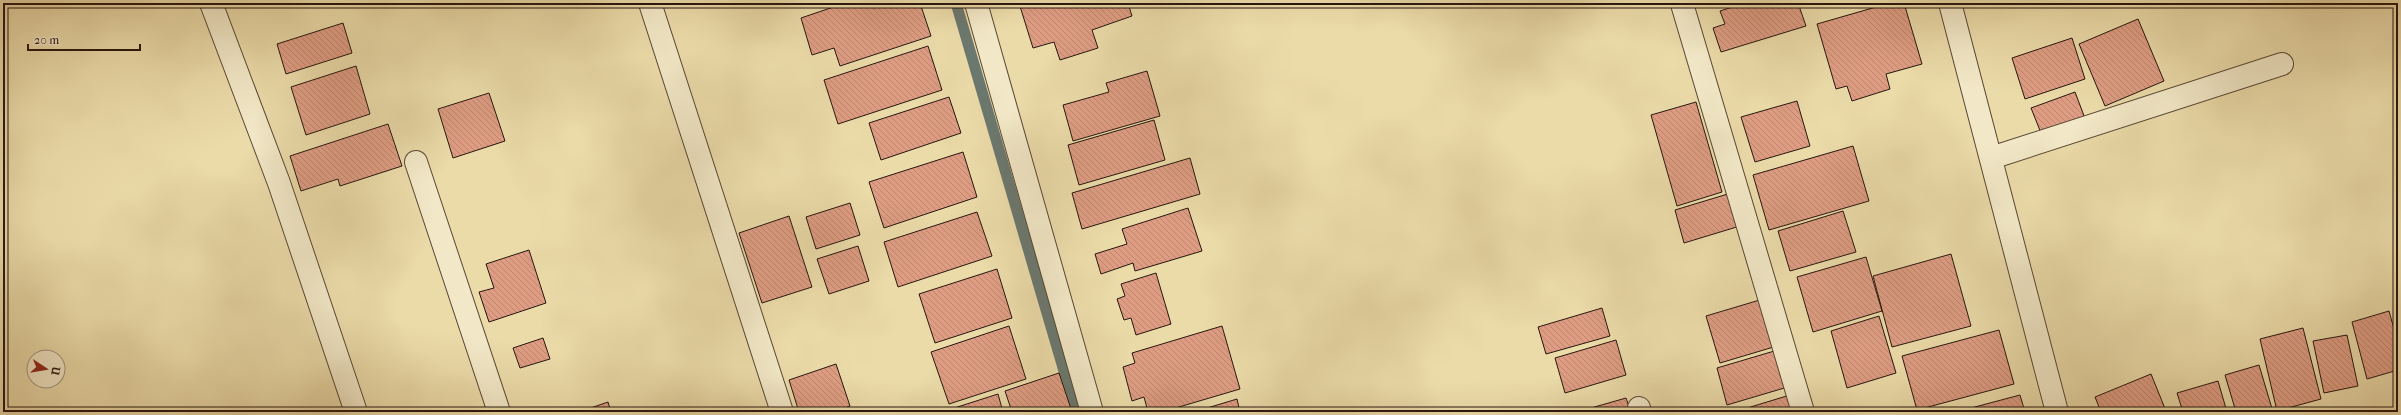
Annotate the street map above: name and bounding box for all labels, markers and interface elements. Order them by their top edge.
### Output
scale bar [28,26,140,52]
text: 20 m [34,33,59,47]
north arrow [26,349,66,389]
text: U [48,364,63,377]

